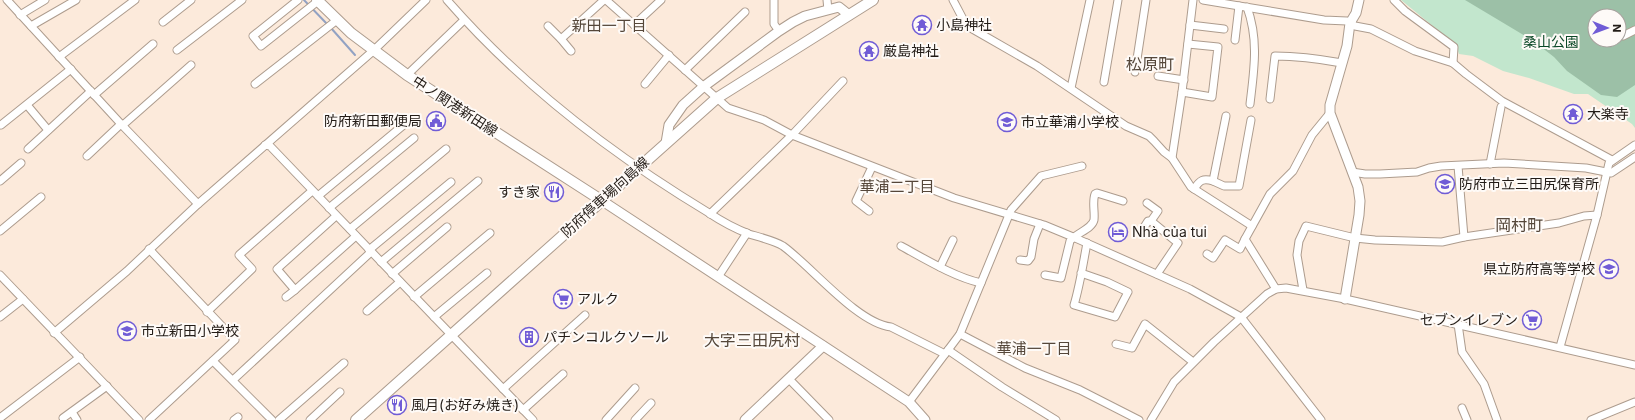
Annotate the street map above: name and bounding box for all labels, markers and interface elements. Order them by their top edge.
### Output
north arrow [1587,8,1627,48]
temple icon: 小島神社 [911,14,933,36]
district label: 新田一丁目 [571,16,647,35]
place label: 小島神社 [936,16,992,33]
text: N [1610,24,1624,32]
park label: 桑山公園 [1523,33,1579,50]
temple icon: 厳島神社 [858,40,880,62]
place label: 厳島神社 [883,42,939,59]
district label: 松原町 [1126,54,1174,74]
street label: 中ノ関港新田線 [410,72,501,139]
temple icon: 大楽寺 [1562,103,1584,125]
place label: 大楽寺 [1587,105,1629,122]
public building icon: 防府新田郵便局 [425,110,447,132]
school or university icon: 市立華浦小学校 [996,111,1018,133]
place label: 防府新田郵便局 [324,112,422,129]
place label: 市立華浦小学校 [1021,113,1119,130]
street label: 防府停車場向島線 [557,153,652,240]
school or university icon: 防府市立三田尻保育所 [1434,173,1456,195]
place label: 防府市立三田尻保育所 [1459,175,1599,192]
district label: 華浦二丁目 [859,177,935,196]
restaurant icon: すき家 [543,181,565,203]
place label: すき家 [498,183,540,200]
district label: 岡村町 [1495,215,1543,235]
hotel icon: Nhà của tui [1107,221,1129,243]
place label: Nhà của tui [1132,223,1207,240]
school or university icon: 県立防府高等学校 [1598,258,1620,280]
place label: 県立防府高等学校 [1483,260,1595,277]
supermarket icon: アルク [552,288,574,310]
place label: アルク [577,290,619,307]
supermarket icon: セブンイレブン [1521,309,1543,331]
place label: セブンイレブン [1420,311,1518,328]
school or university icon: 市立新田小学校 [116,320,138,342]
place label: 市立新田小学校 [141,322,239,339]
building icon: パチンコルクソール [518,326,540,348]
place label: パチンコルクソール [543,328,669,345]
district label: 大字三田尻村 [704,330,800,350]
district label: 華浦一丁目 [996,339,1072,358]
restaurant icon: 風月(お好み焼き) [386,394,408,416]
place label: 風月(お好み焼き) [411,396,519,413]

